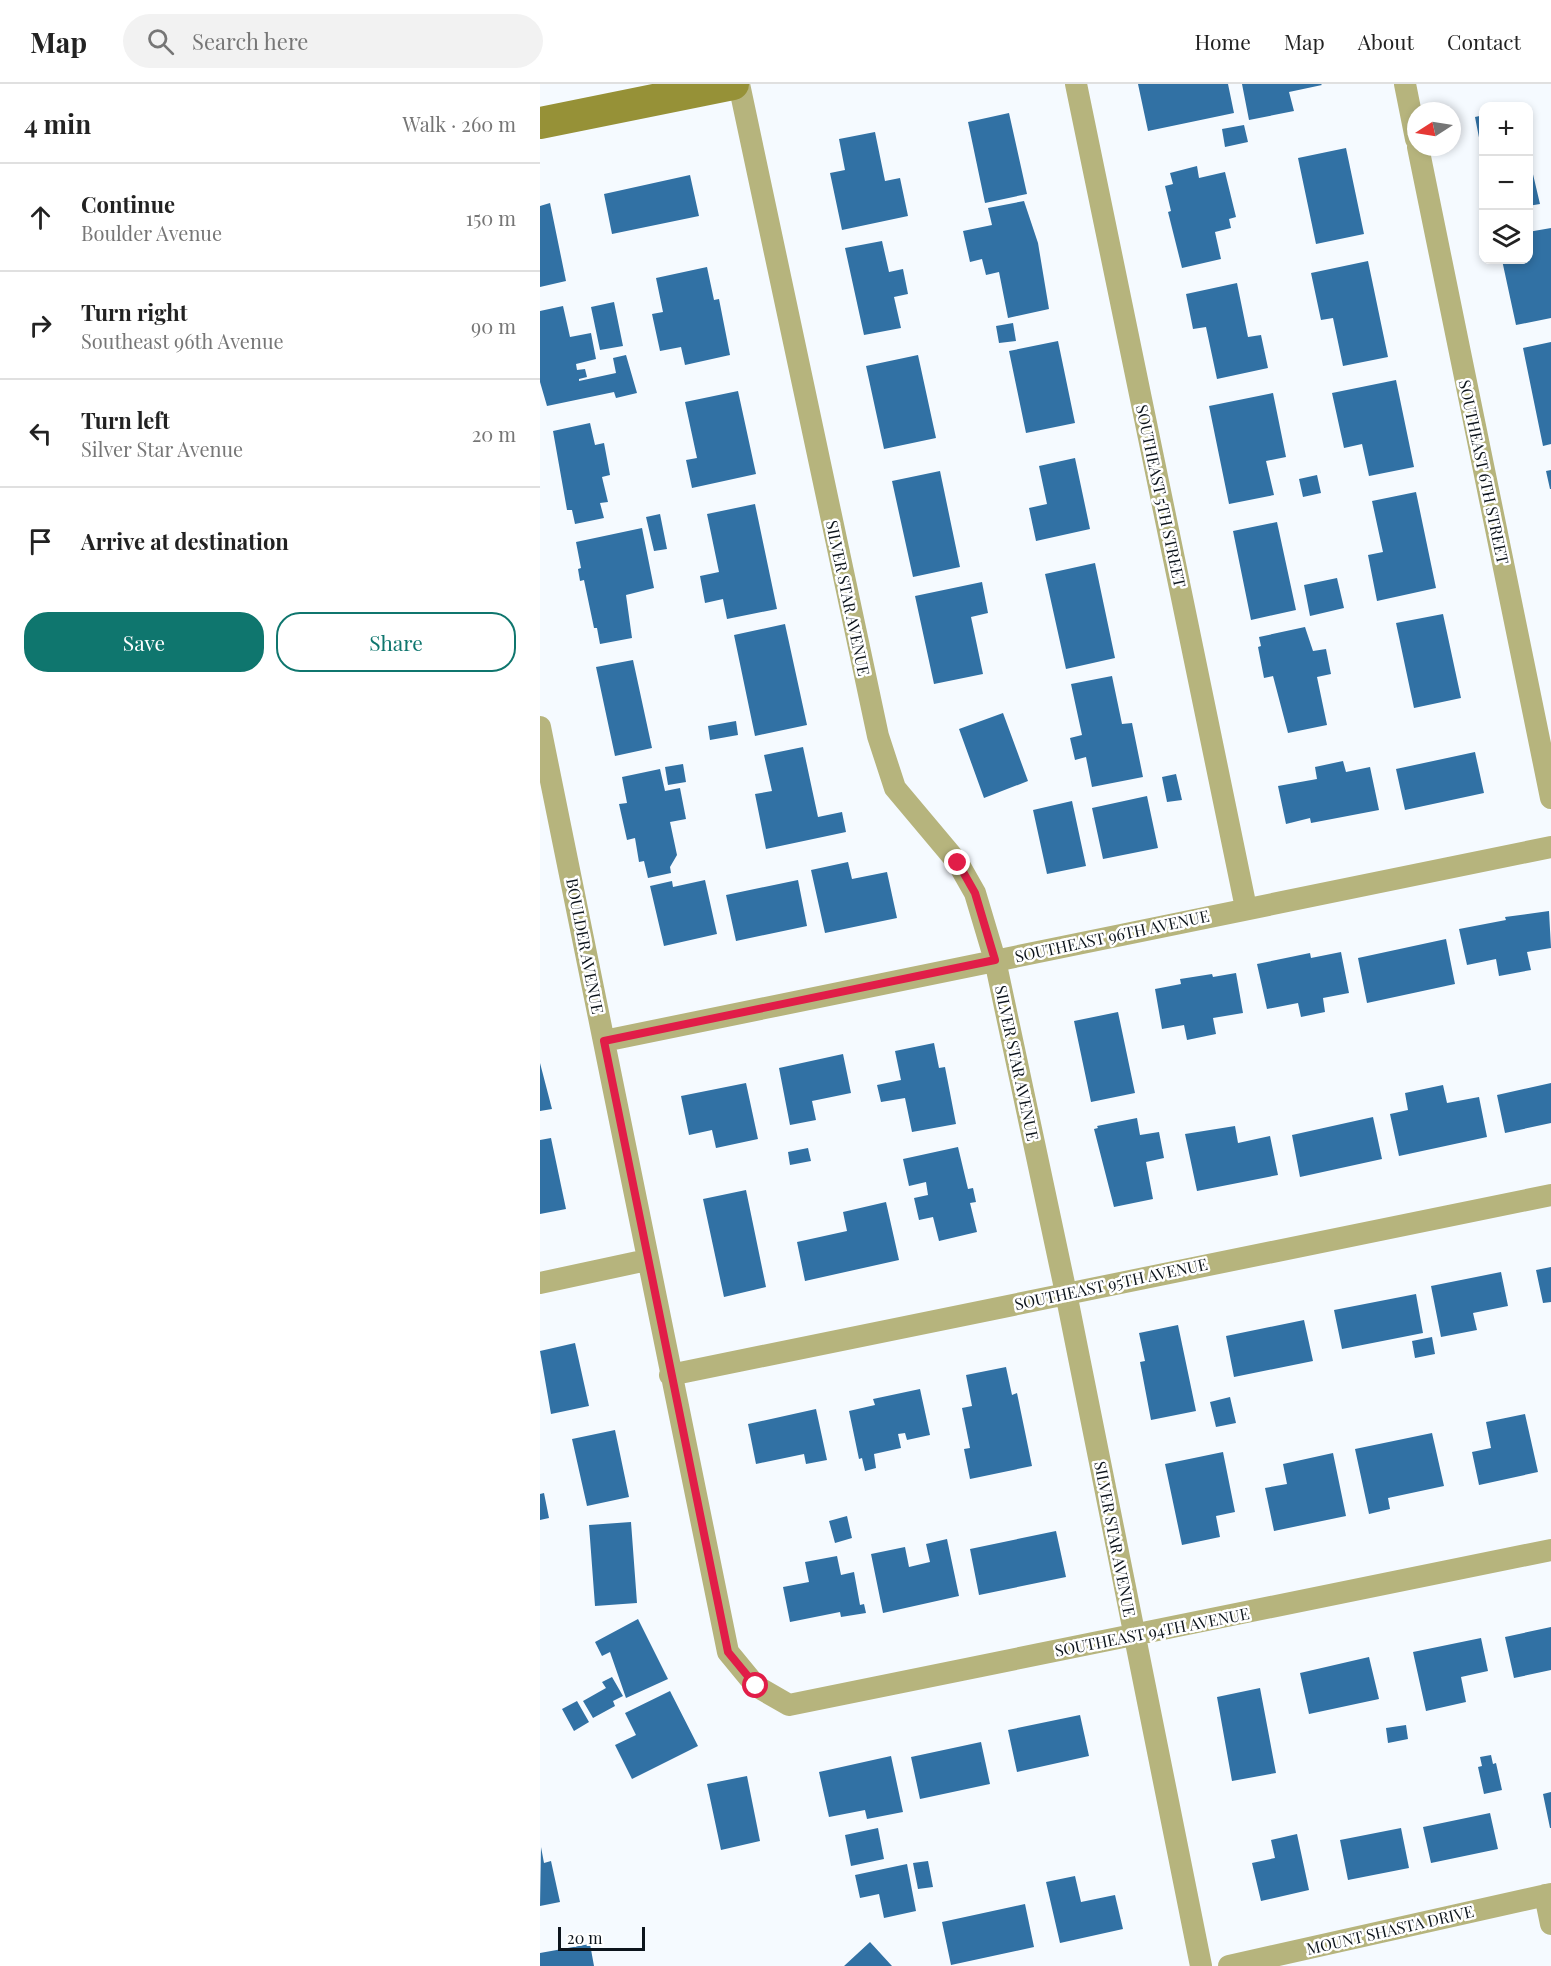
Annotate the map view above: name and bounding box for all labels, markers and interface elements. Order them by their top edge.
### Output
search box [123,14,543,68]
text: Map [30,23,87,60]
icon: search [144,25,177,58]
text: Search here [192,26,308,56]
text: Home [1195,27,1251,55]
text: Map [1284,27,1325,55]
text: About [1358,27,1414,55]
text: Contact [1447,27,1521,55]
north arrow [1407,102,1461,156]
map controls [1479,102,1533,264]
button: + [1479,102,1533,156]
text: 4 min [24,106,91,141]
text: Walk · 260 m [403,110,516,137]
button: − [1479,156,1533,210]
text: Continue [81,189,175,219]
icon: ahead [24,201,57,234]
text: 150 m [466,204,516,231]
button: layers [1479,210,1533,264]
text: Boulder Avenue [81,219,222,246]
text: Turn right [81,297,187,327]
icon: right [24,309,57,342]
text: 90 m [471,312,516,339]
text: Southeast 96th Avenue [81,327,284,354]
street label: SOUTHEAST 6TH STREET [1455,378,1514,566]
street label: SOUTHEAST 5TH STREET [1132,403,1191,589]
text: Turn left [81,405,170,435]
icon: left [24,417,57,450]
text: 20 m [472,420,516,447]
text: Silver Star Avenue [81,435,243,462]
street label: SILVER STAR AVENUE [822,518,875,678]
icon: arrive [24,525,57,558]
text: Arrive at destination [81,526,289,556]
button: Save [24,612,264,672]
button: Share [276,612,516,672]
route end [944,849,970,875]
street label: BOULDER AVENUE [562,876,609,1016]
street label: SOUTHEAST 96TH AVENUE [1013,905,1211,966]
street label: SILVER STAR AVENUE [991,983,1044,1143]
street label: SOUTHEAST 95TH AVENUE [1013,1253,1209,1314]
street label: SILVER STAR AVENUE [1090,1459,1141,1619]
street label: SOUTHEAST 94TH AVENUE [1053,1602,1251,1661]
route start [742,1672,768,1698]
street label: MOUNT SHASTA DRIVE [1304,1900,1476,1959]
scale bar [558,1924,645,1952]
text: 20 m [567,1927,602,1948]

